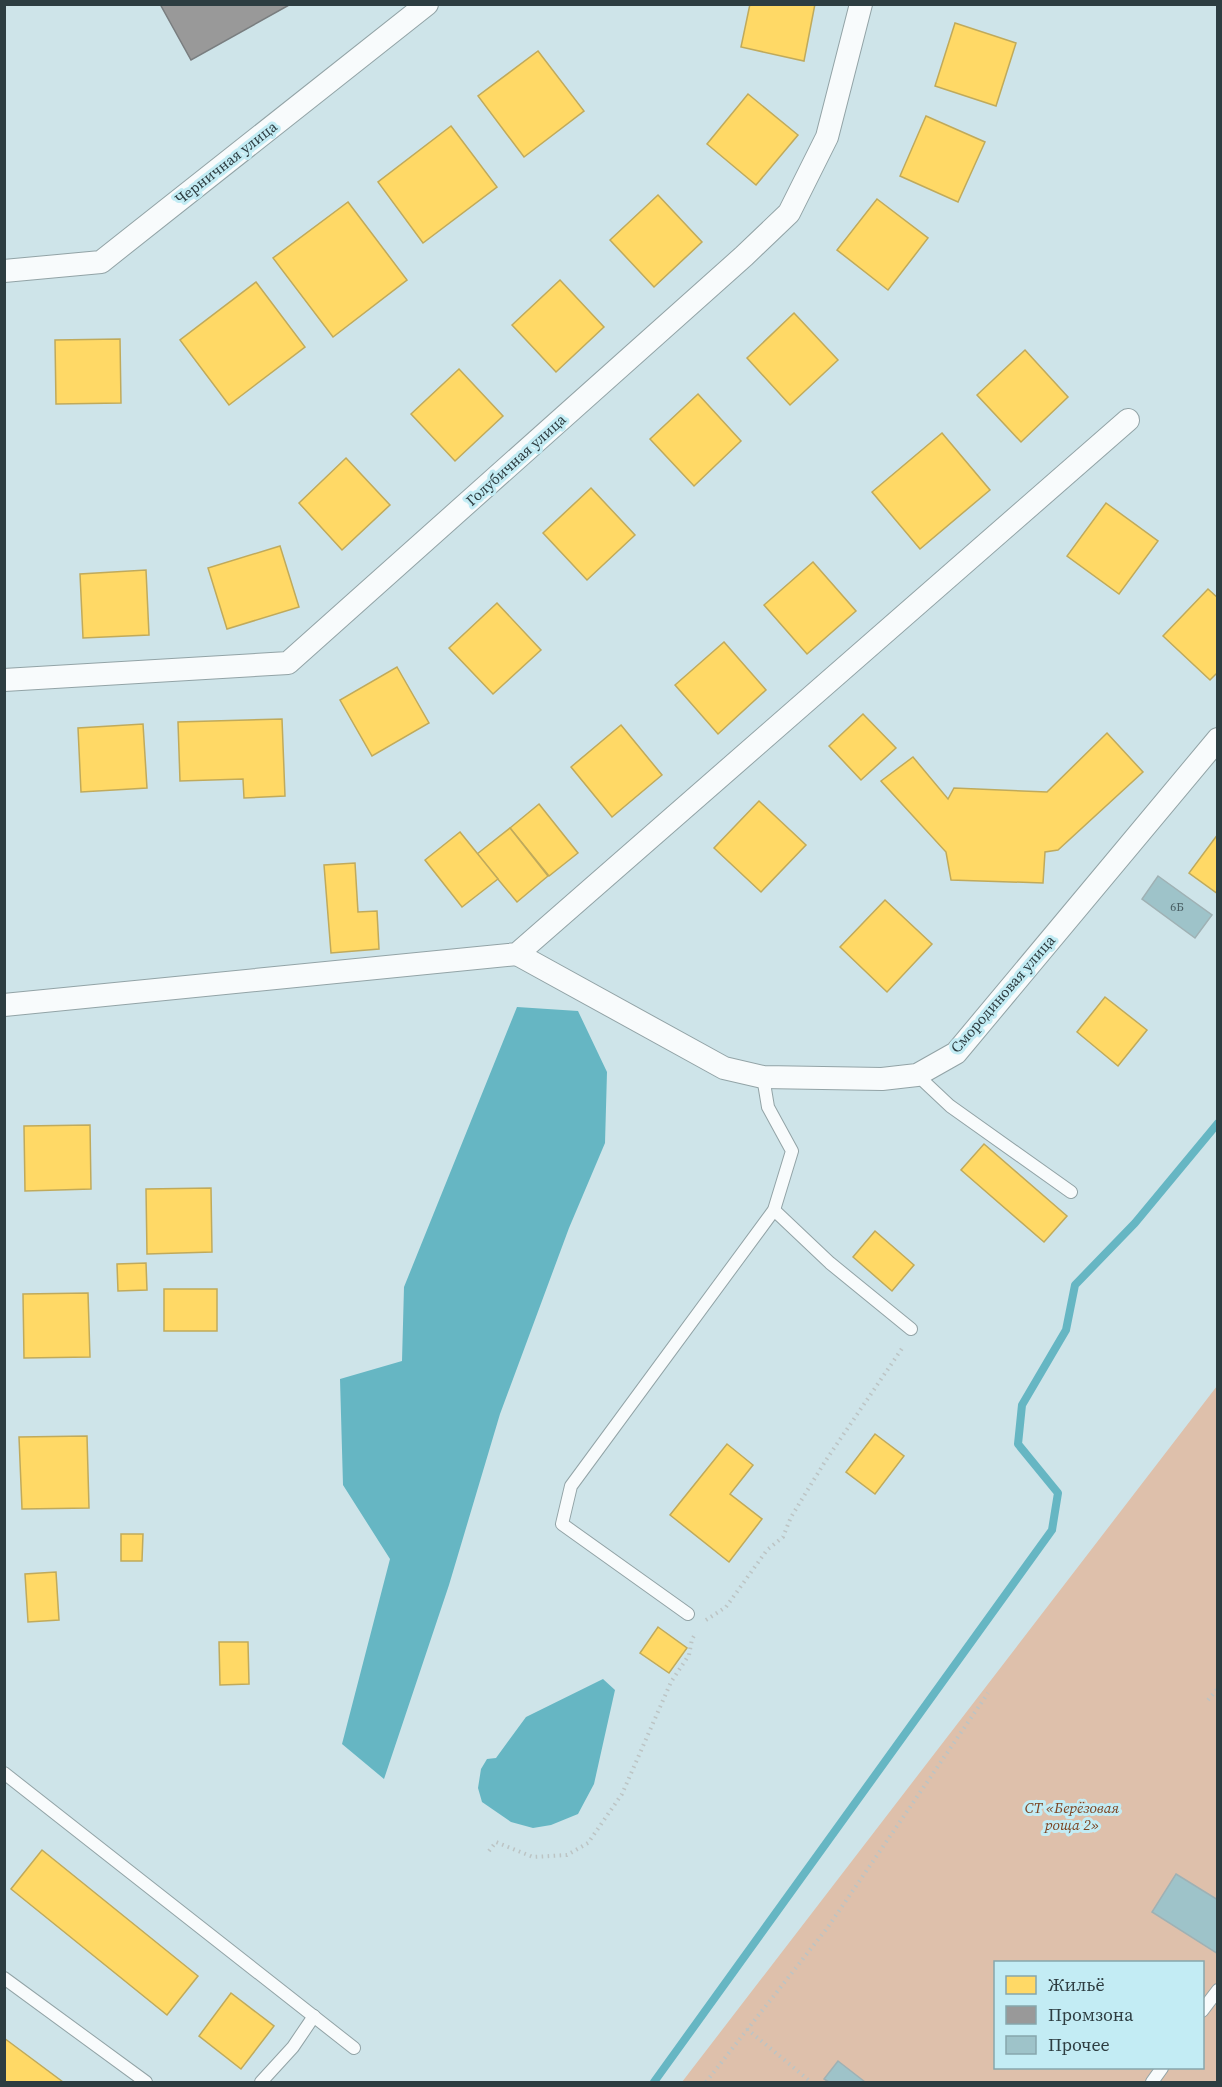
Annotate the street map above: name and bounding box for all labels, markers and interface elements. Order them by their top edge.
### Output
street label: Черничная улица [170,116,282,209]
street label: Голубичная улица [461,409,571,510]
house number: 6Б [1170,899,1184,915]
street label: Смородиновая улица [945,930,1060,1057]
park label: СТ «Берёзовая роща 2» [1025,1797,1120,1835]
legend [994,1961,1204,2069]
text: Жильё [1048,1972,1105,1997]
text: Промзона [1048,2002,1134,2027]
text: Прочее [1048,2032,1110,2057]

